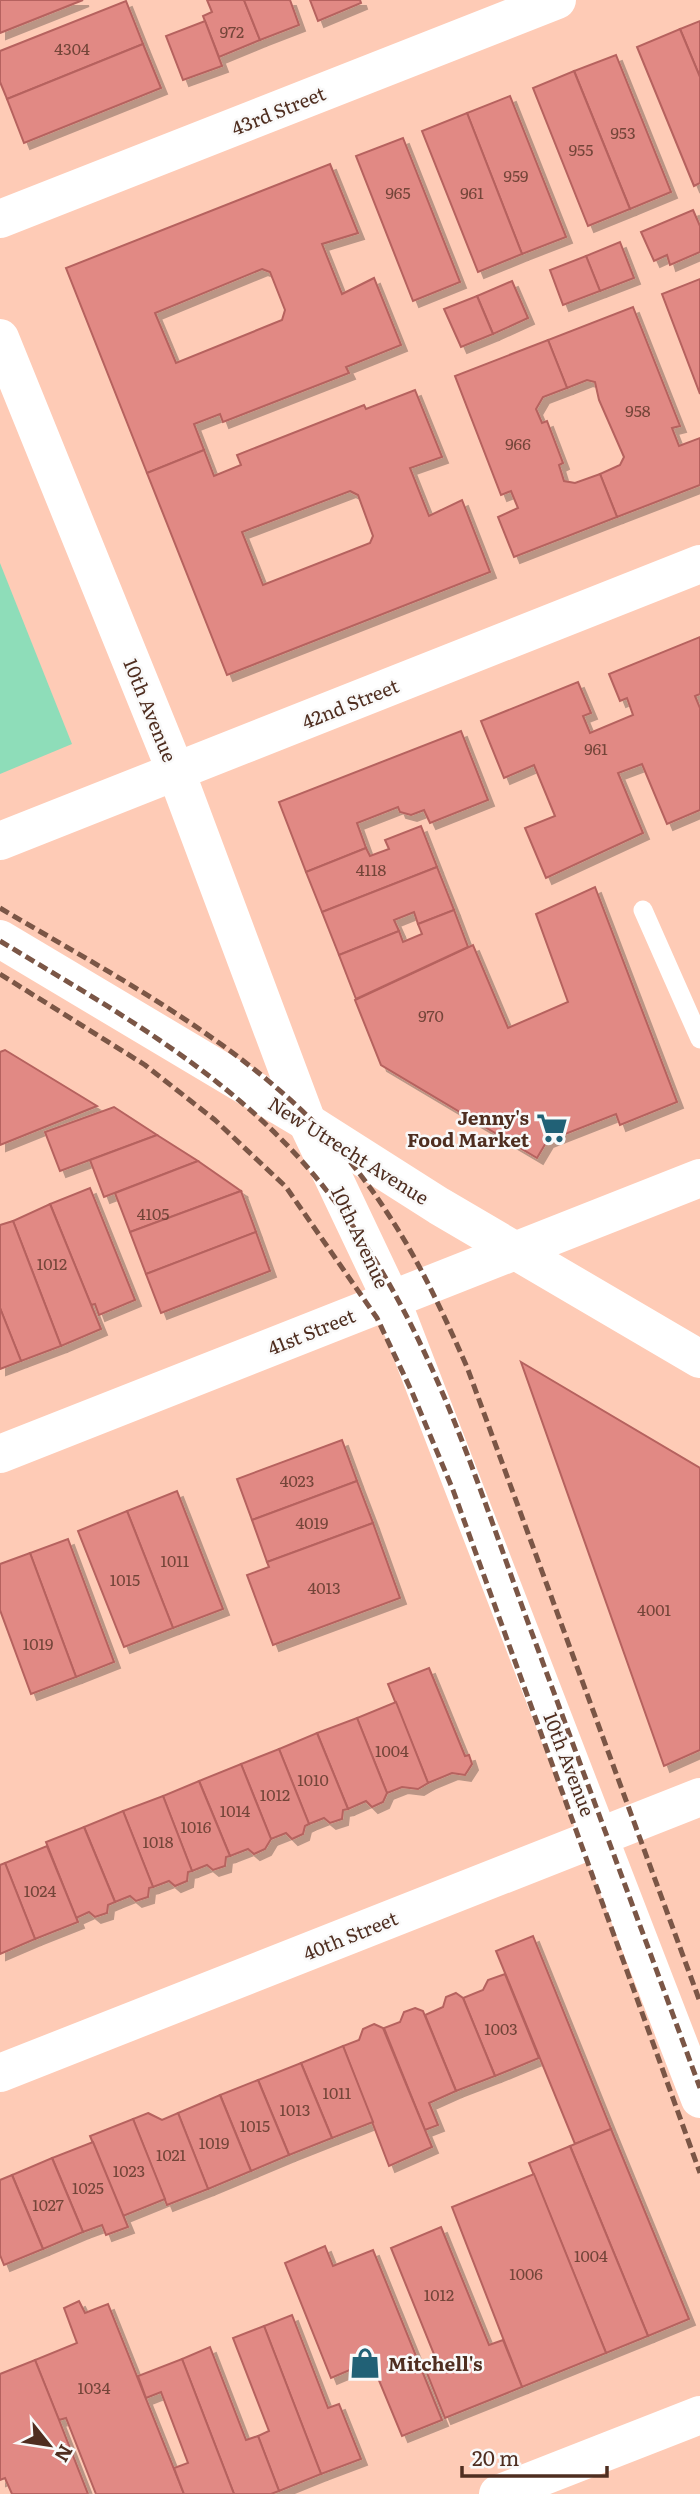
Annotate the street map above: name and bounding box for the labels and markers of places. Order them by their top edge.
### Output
place label: Jenny's Food Market [407,1103,530,1153]
supermarket icon: Jenny's Food Market [535,1111,569,1145]
shop icon: Mitchell's [348,2346,382,2380]
place label: Mitchell's [388,2349,483,2377]

